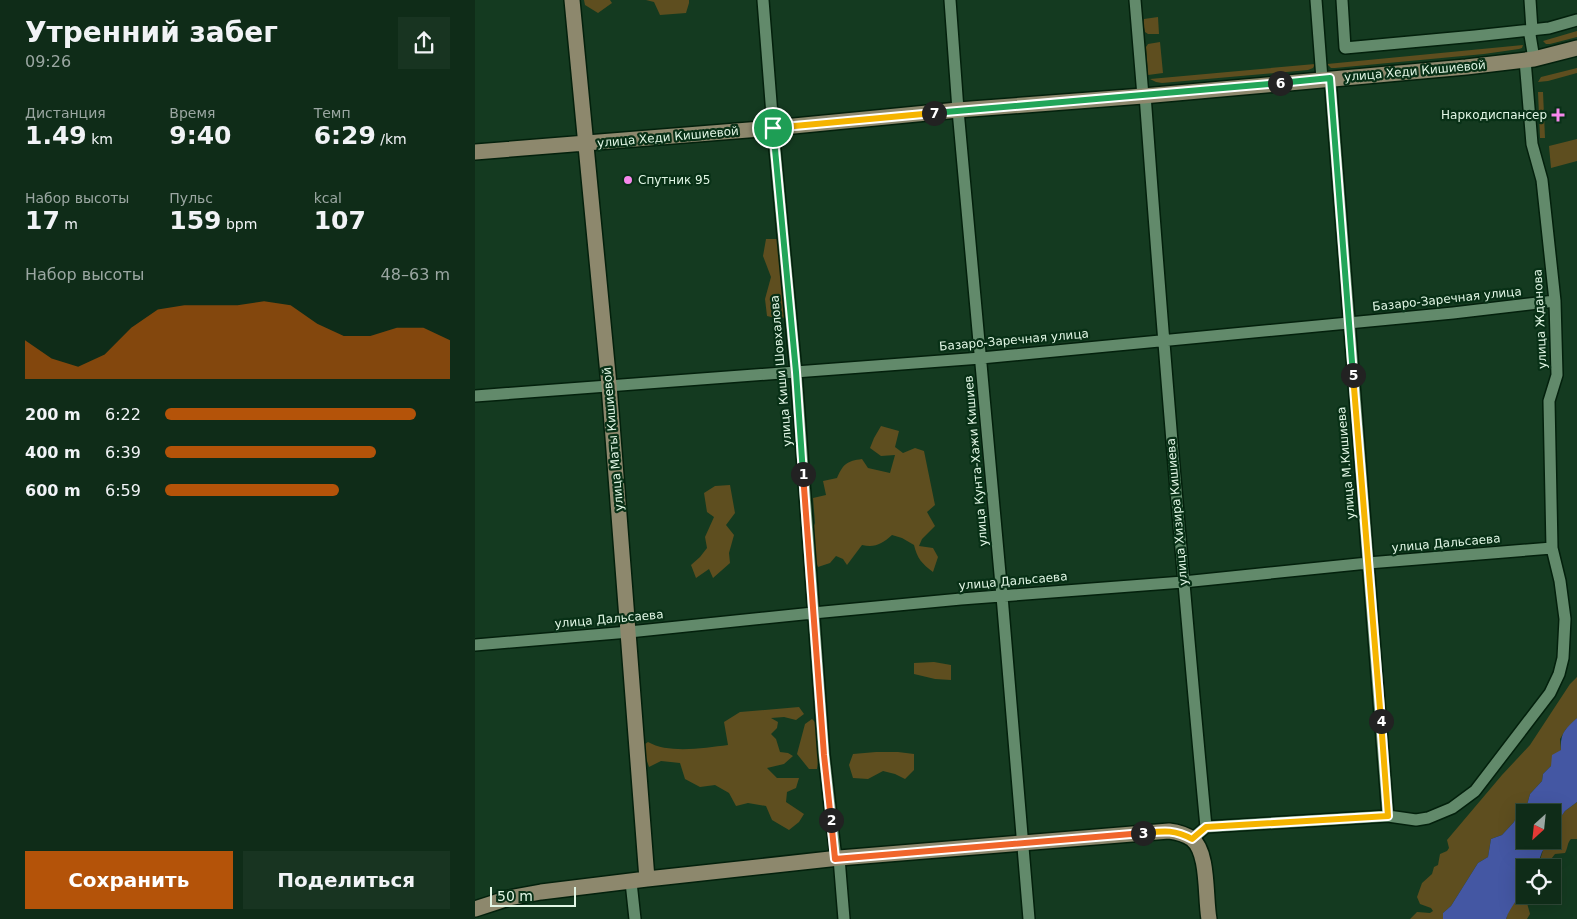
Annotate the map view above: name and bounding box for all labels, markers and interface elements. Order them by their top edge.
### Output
text: Утренний забег [25,16,278,49]
button: share [398,17,450,69]
text: 09:26 [25,52,71,71]
street label: улица Хеди Кишиевой [1344,58,1486,84]
pin: 6 [1267,70,1293,96]
text: 6 [1276,75,1285,91]
pin: 7 [921,100,947,126]
text: Дистанция [25,105,106,121]
text: Время [169,105,215,121]
text: Темп [314,105,351,121]
text: 7 [930,105,939,121]
pin [752,107,794,149]
place label: Наркодиспансер [1441,108,1547,122]
marker: Наркодиспансер [1551,108,1565,122]
icon: arrive [759,114,787,142]
text: 1.49 [25,121,87,150]
text: 9:40 [169,121,232,150]
text: 6:29 [314,121,376,150]
street label: улица Хеди Кишиевой [597,124,739,150]
text: km [87,131,113,147]
text: /km [376,131,407,147]
place label: Спутник 95 [638,173,710,187]
marker: Спутник 95 [622,174,634,186]
text: Набор высоты [25,190,129,206]
text: Пульс [169,190,213,206]
text: kcal [314,190,342,206]
text: 17 [25,206,60,235]
text: 159 [169,206,222,235]
text: 107 [314,206,366,235]
text: m [60,216,78,232]
text: bpm [222,216,257,232]
text: Набор высоты [25,265,144,284]
text: 48–63 m [381,265,450,284]
street label: улица Жданова [1530,269,1550,369]
street label: Базаро-Заречная улица [1372,284,1522,314]
street label: улица Киши Шовхалова [767,295,795,447]
street label: Базаро-Заречная улица [939,326,1089,354]
pin: 5 [1341,362,1365,388]
street label: улица Маты Кишиевой [600,366,626,512]
text: 5 [1349,367,1358,383]
street label: улица Кунта-Хажи Кишиев [962,375,990,547]
text: 200 m [25,405,81,424]
text: 6:22 [105,405,141,424]
street label: улица М.Кишиева [1334,406,1358,520]
street label: улица Хизира Кишиева [1164,438,1190,586]
text: 400 m [25,443,81,462]
text: 6:39 [105,443,141,462]
pin: 1 [791,462,815,486]
text: 1 [799,466,808,482]
text: 600 m [25,481,81,500]
text: 6:59 [105,481,141,500]
street label: улица Дальсаева [1391,531,1501,555]
street label: улица Дальсаева [958,569,1068,593]
street label: улица Дальсаева [554,607,664,631]
pin: 4 [1369,708,1393,734]
text: 4 [1377,713,1386,729]
north arrow [1516,804,1561,849]
map controls [1516,804,1561,904]
pin: 2 [819,808,843,832]
text: 2 [827,812,836,828]
pin: 3 [1131,820,1155,846]
text: 3 [1139,825,1148,841]
button: Сохранить [25,851,233,909]
button: Поделиться [243,851,450,909]
button: locate [1516,859,1561,904]
scale bar [490,884,576,907]
text: 50 m [497,888,533,904]

